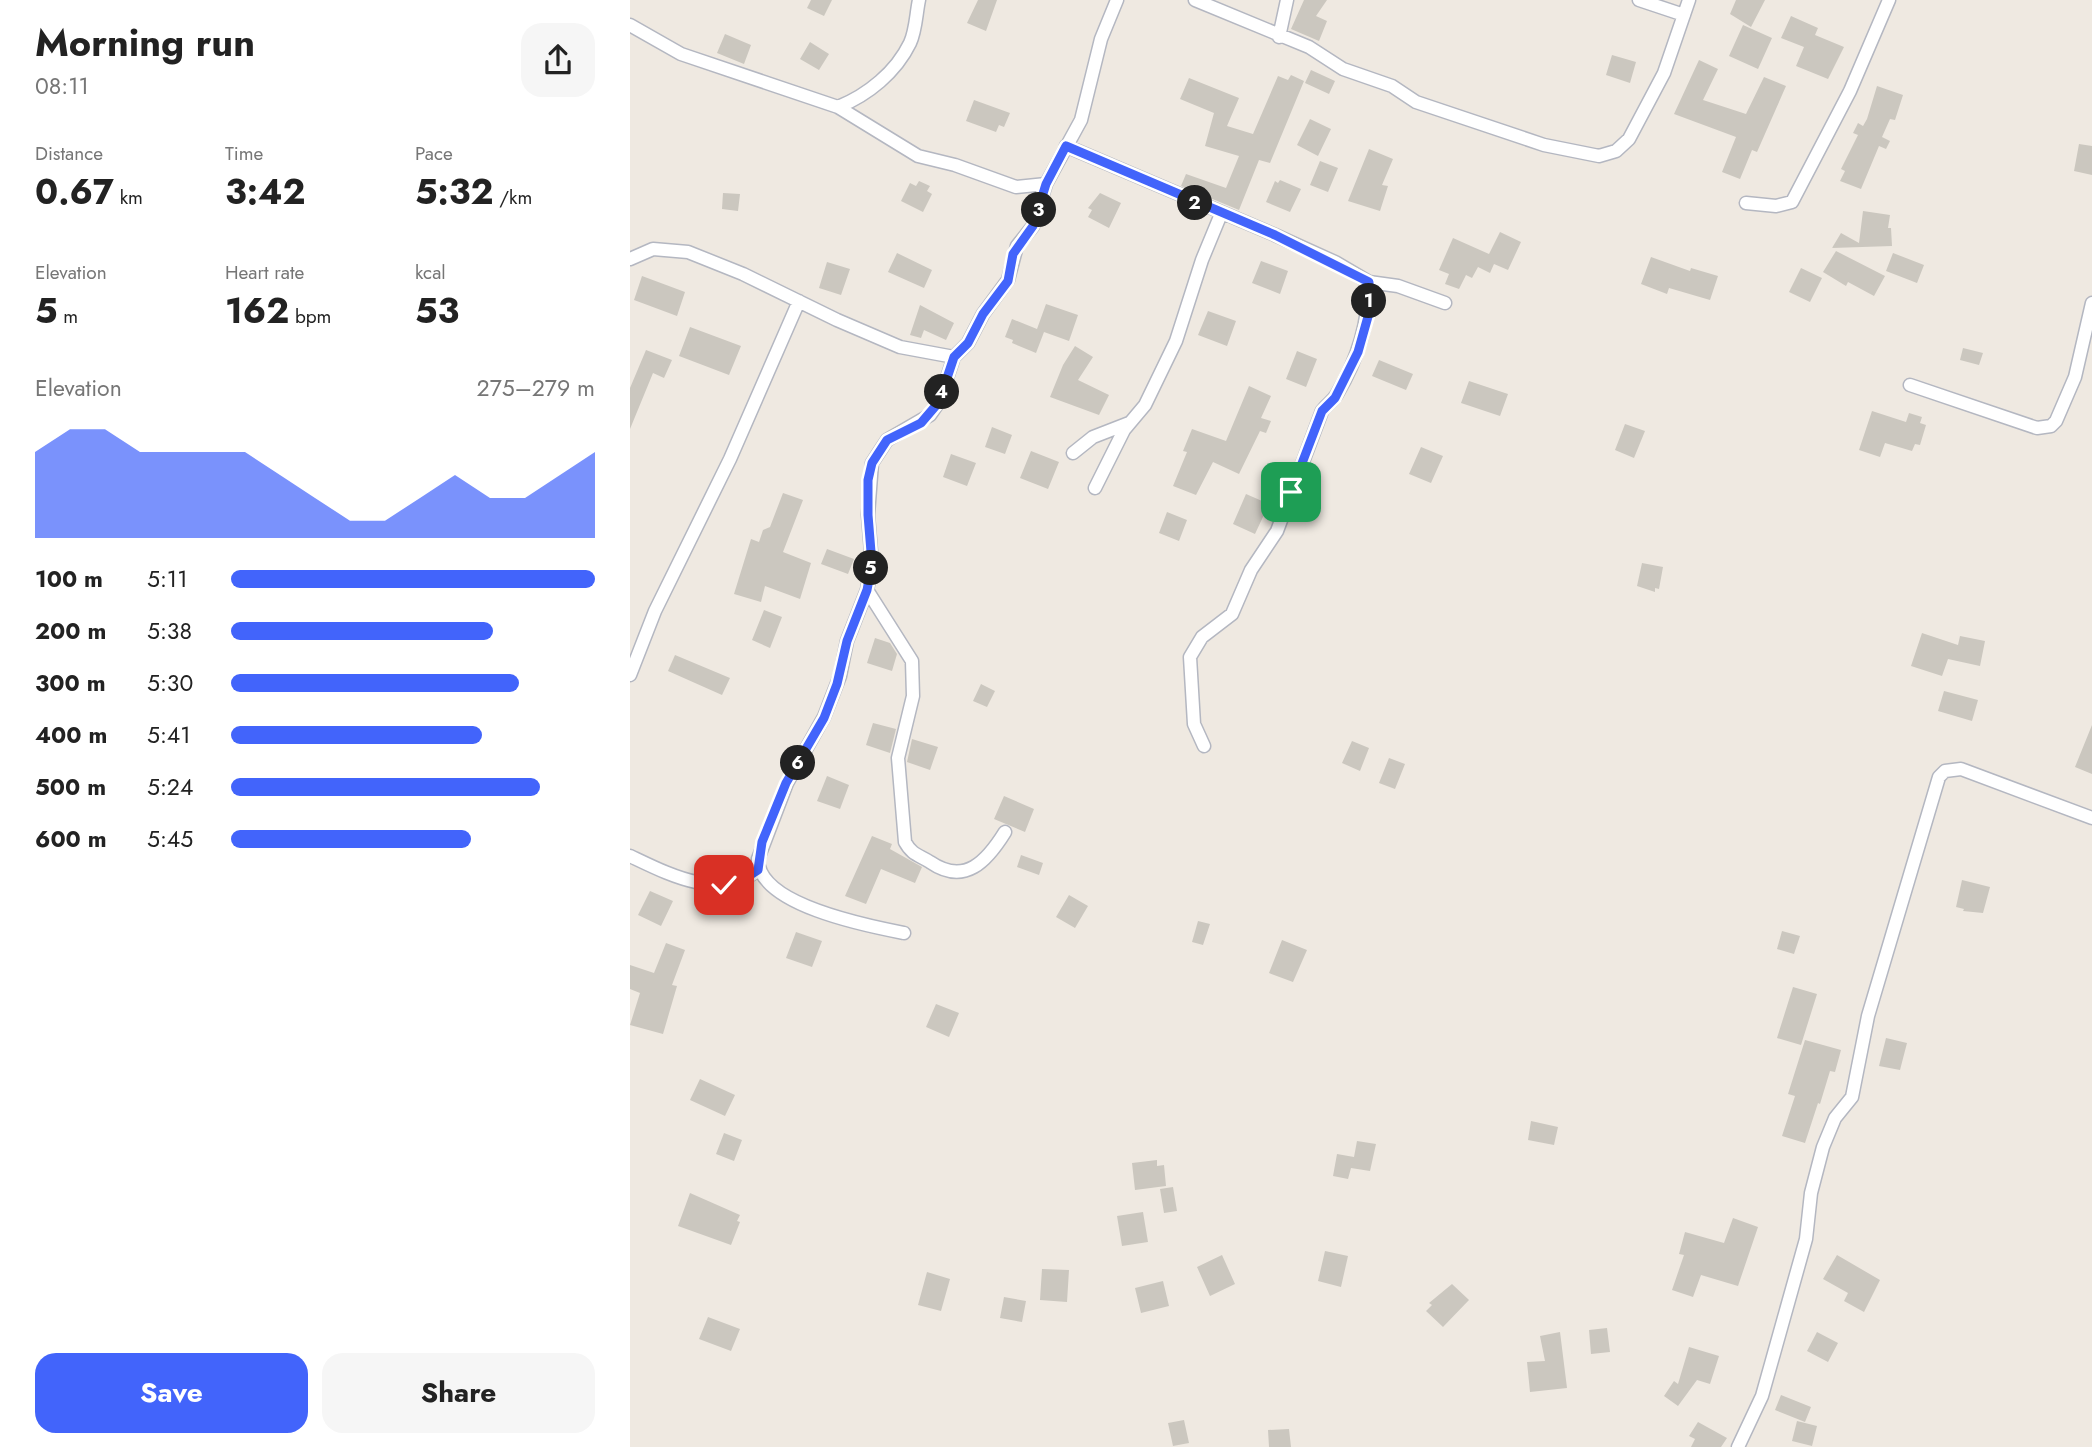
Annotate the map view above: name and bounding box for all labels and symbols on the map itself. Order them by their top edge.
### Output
pin: 2 [1178,186,1212,220]
pin: 3 [1022,192,1056,228]
pin: 1 [1352,284,1386,318]
pin: 4 [924,374,960,410]
pin [1261,462,1321,522]
pin: 5 [854,550,888,586]
pin: 6 [780,746,816,780]
pin [694,855,754,915]

